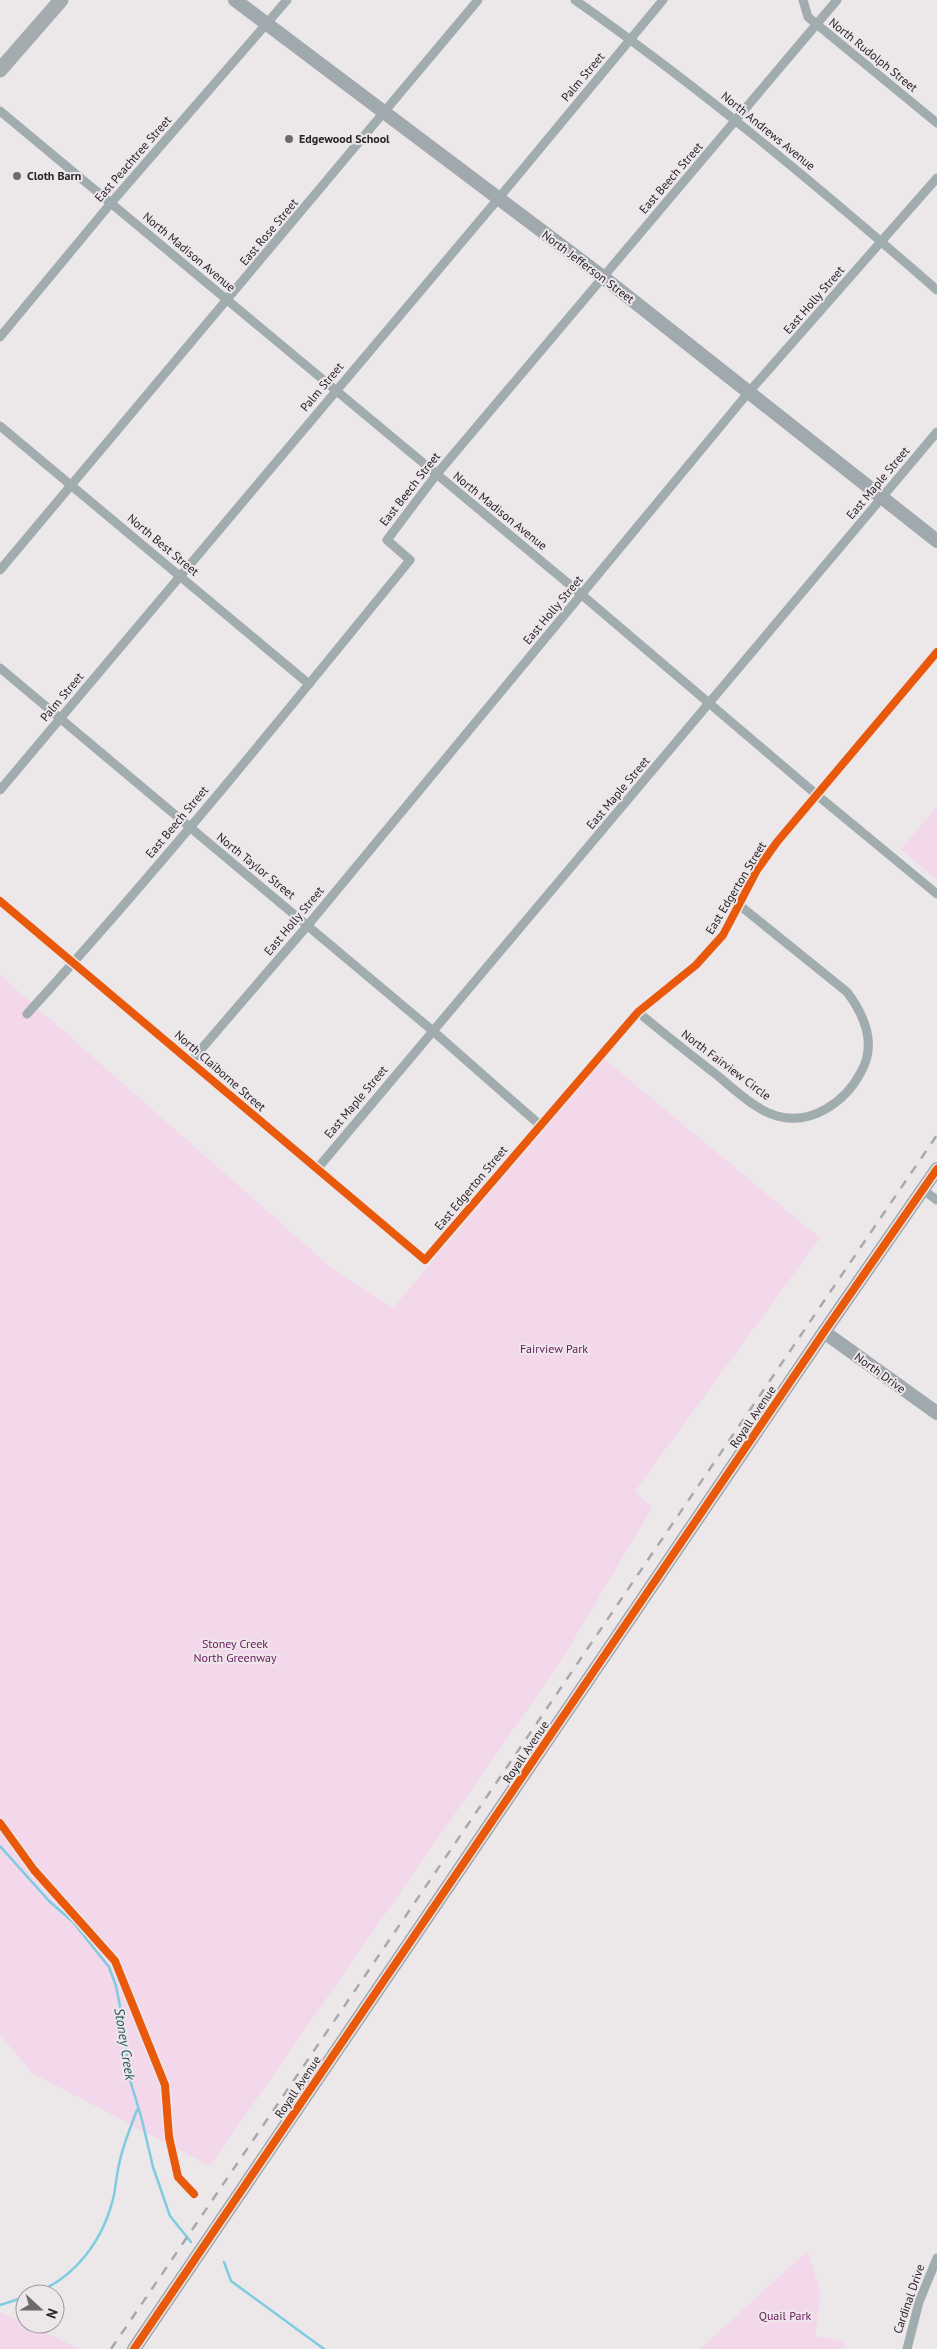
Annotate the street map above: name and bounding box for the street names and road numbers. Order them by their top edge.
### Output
street label: North Rudolph Street [826,14,921,95]
street label: Palm Street [558,49,607,104]
street label: North Andrews Avenue [718,88,818,173]
street label: East Peachtree Street [91,113,174,205]
street label: East Beech Street [636,139,706,216]
street label: East Rose Street [236,195,301,268]
street label: North Madison Avenue [140,209,239,295]
street label: North Jefferson Street [539,227,638,306]
street label: East Holly Street [780,263,847,337]
street label: Palm Street [297,359,346,414]
street label: East Maple Street [843,443,912,522]
street label: East Beech Street [376,449,443,529]
street label: North Madison Avenue [450,468,550,553]
street label: North Best Street [124,510,202,579]
street label: East Holly Street [519,572,586,647]
street label: Palm Street [37,669,86,724]
street label: East Maple Street [583,753,652,832]
street label: East Beech Street [142,783,211,861]
street label: North Taylor Street [214,829,299,902]
street label: East Edgerton Street [702,839,769,937]
street label: East Holly Street [260,883,327,958]
street label: North Fairview Circle [679,1026,774,1103]
street label: North Claiborne Street [172,1027,269,1114]
street label: East Maple Street [321,1062,390,1141]
street label: East Edgerton Street [431,1142,510,1233]
street label: North Drive [852,1349,909,1396]
street label: Royall Avenue [726,1383,779,1451]
street label: Royall Avenue [499,1718,552,1786]
street label: Royall Avenue [271,2053,324,2121]
street label: Cardinal Drive [890,2262,927,2336]

